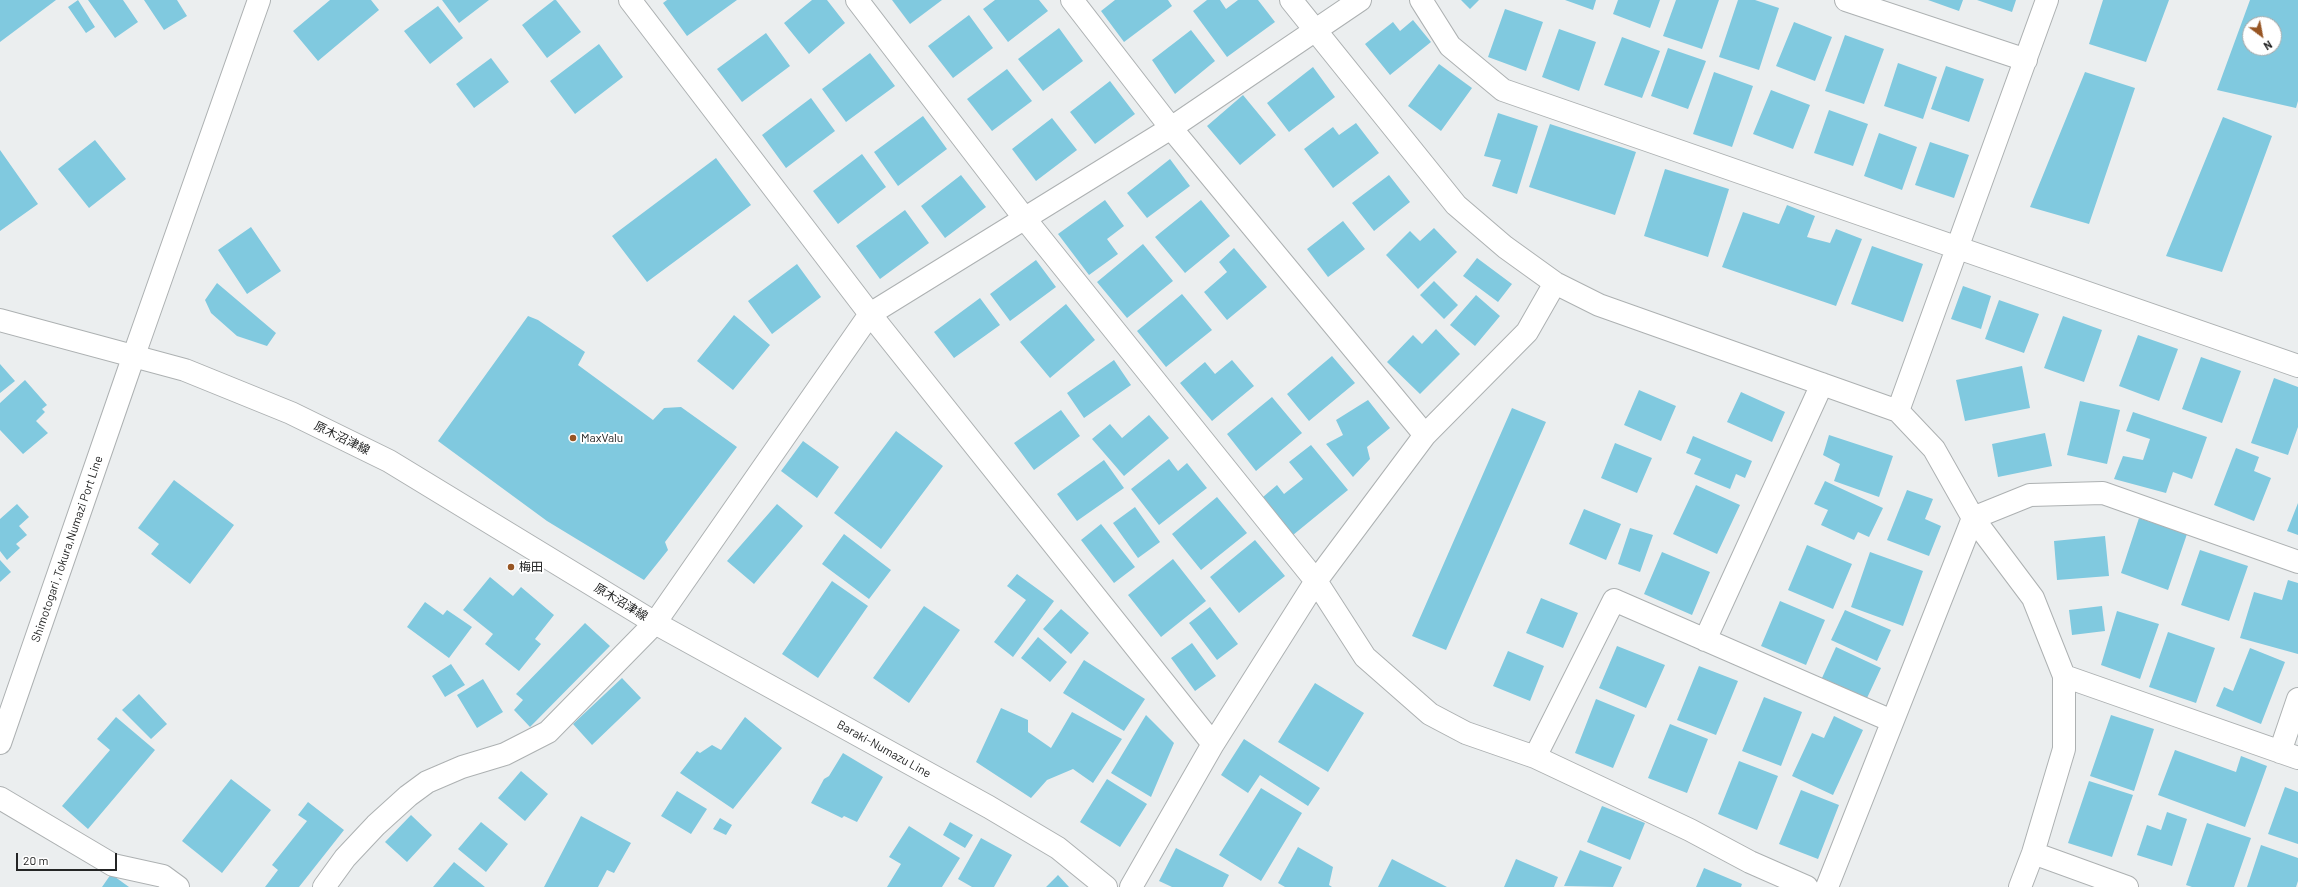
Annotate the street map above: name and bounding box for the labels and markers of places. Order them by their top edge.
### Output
place label: MaxValu [581,431,623,445]
marker: MaxValu [568,433,578,443]
place label: 梅田 [519,560,543,574]
marker: 梅田 [506,562,516,572]

